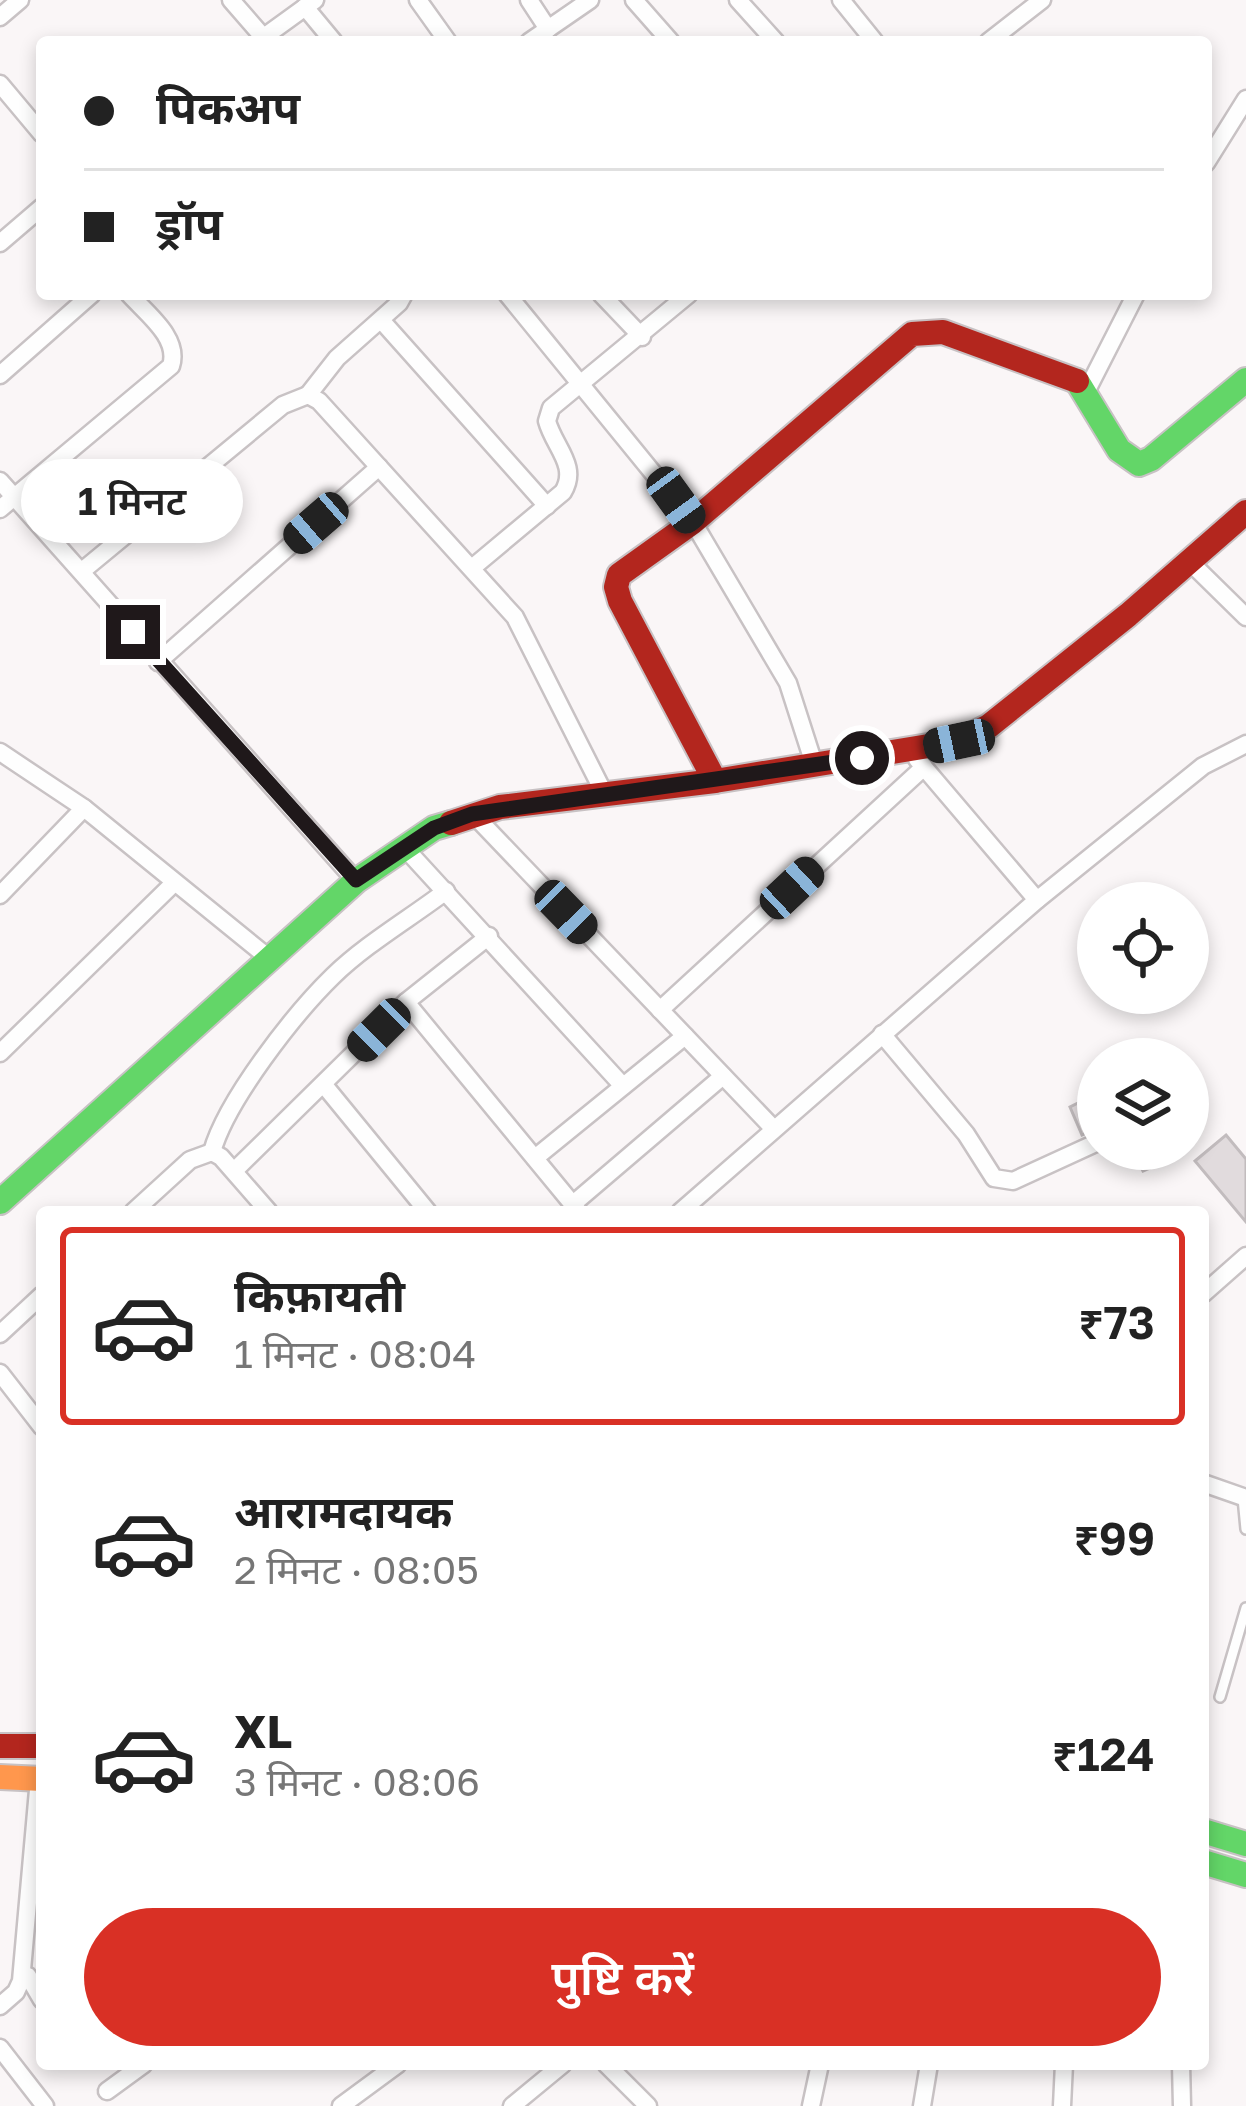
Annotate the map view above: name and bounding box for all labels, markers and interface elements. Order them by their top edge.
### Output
text: पिकअप [156,80,300,134]
text: ड्रॉप [156,196,223,250]
callout: 1 मिनट [22,458,244,542]
car [640,460,712,540]
text: 1 मिनट [78,477,186,524]
car [277,486,355,560]
route end [106,605,160,659]
car [920,716,998,766]
route start [835,731,889,785]
car [753,850,831,926]
car [528,874,604,950]
map controls [1077,882,1209,1170]
button: locate [1077,882,1209,1014]
car [341,992,417,1068]
button: layers [1077,1038,1209,1170]
text: किफ़ायती [234,1268,405,1322]
icon: car [90,1272,198,1380]
text: ₹73 [1078,1295,1155,1349]
text: 1 मिनट · 08:04 [234,1330,476,1377]
text: आरामदायक [234,1484,452,1538]
icon: car [90,1488,198,1596]
text: ₹99 [1073,1511,1155,1565]
text: 2 मिनट · 08:05 [234,1546,479,1593]
icon: car [90,1704,198,1812]
text: XL [234,1704,292,1758]
text: ₹124 [1052,1727,1155,1781]
text: 3 मिनट · 08:06 [234,1758,480,1805]
button: पुष्टि करें [84,1908,1161,2046]

